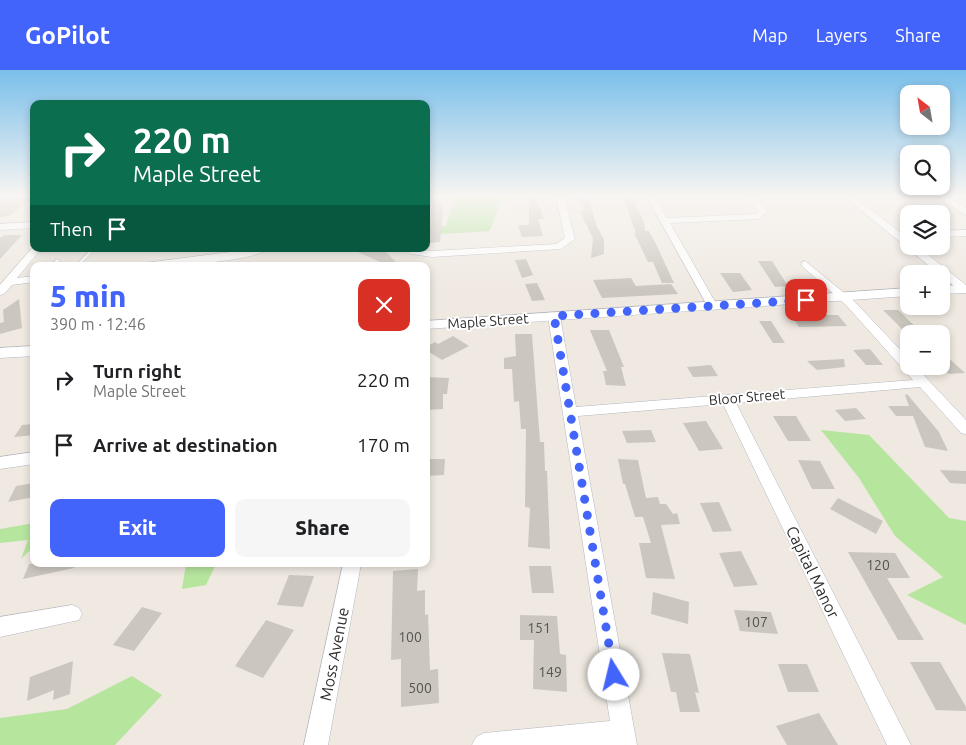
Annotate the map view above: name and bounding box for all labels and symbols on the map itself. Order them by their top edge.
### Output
north arrow [900,85,950,135]
pin [785,279,827,321]
street label: Maple Street [447,310,530,332]
street label: Bloor Street [708,386,786,408]
street label: Capital Manor [783,523,843,621]
house number: 120 [866,557,890,573]
street label: Moss Avenue [316,606,352,702]
house number: 107 [744,614,768,630]
house number: 151 [527,620,551,636]
house number: 100 [398,629,422,645]
position arrow [587,648,639,700]
house number: 149 [538,664,562,680]
house number: 500 [408,680,432,696]

